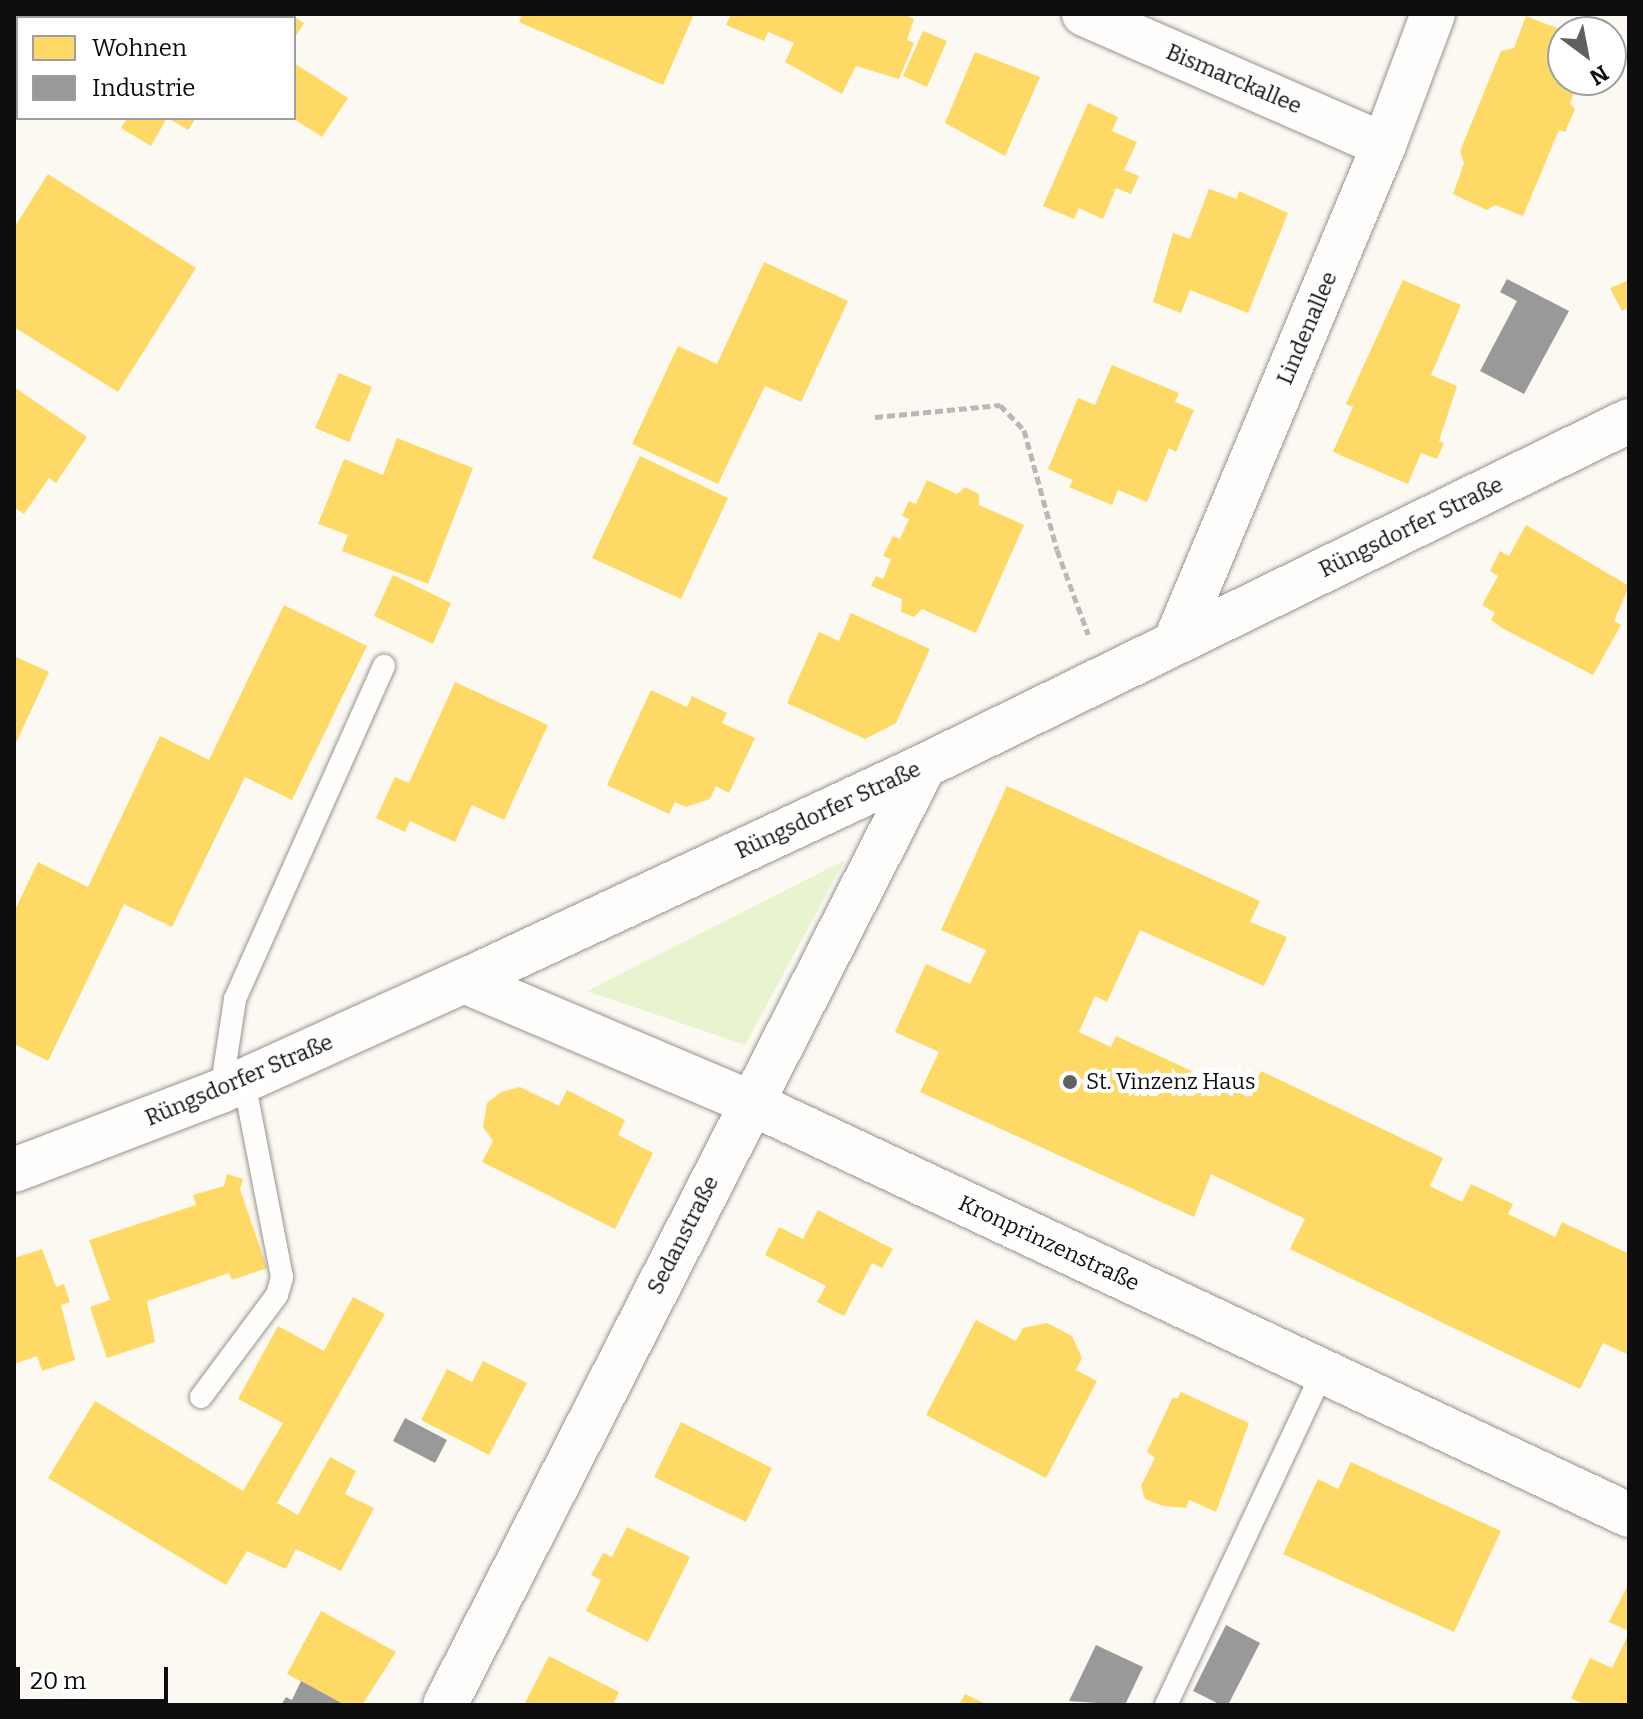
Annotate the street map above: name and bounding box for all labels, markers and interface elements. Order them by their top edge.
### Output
legend [16,16,296,120]
north arrow [1547,16,1627,96]
text: Wohnen [92,34,187,62]
street label: Bismarckallee [1162,39,1306,119]
text: N [1585,59,1613,91]
text: Industrie [92,74,195,102]
street label: Lindenallee [1271,268,1343,388]
street label: Rüngsdorfer Straße [1315,471,1507,583]
street label: Rüngsdorfer Straße [731,756,925,864]
street label: Rüngsdorfer Straße [141,1029,337,1131]
place label: St. Vinzenz Haus [1086,1069,1256,1095]
marker: St. Vinzenz Haus [1061,1073,1079,1091]
street label: Sedanstraße [642,1171,724,1299]
street label: Kronprinzenstraße [954,1190,1144,1296]
scale bar [20,1651,172,1701]
text: 20 m [30,1667,86,1695]

